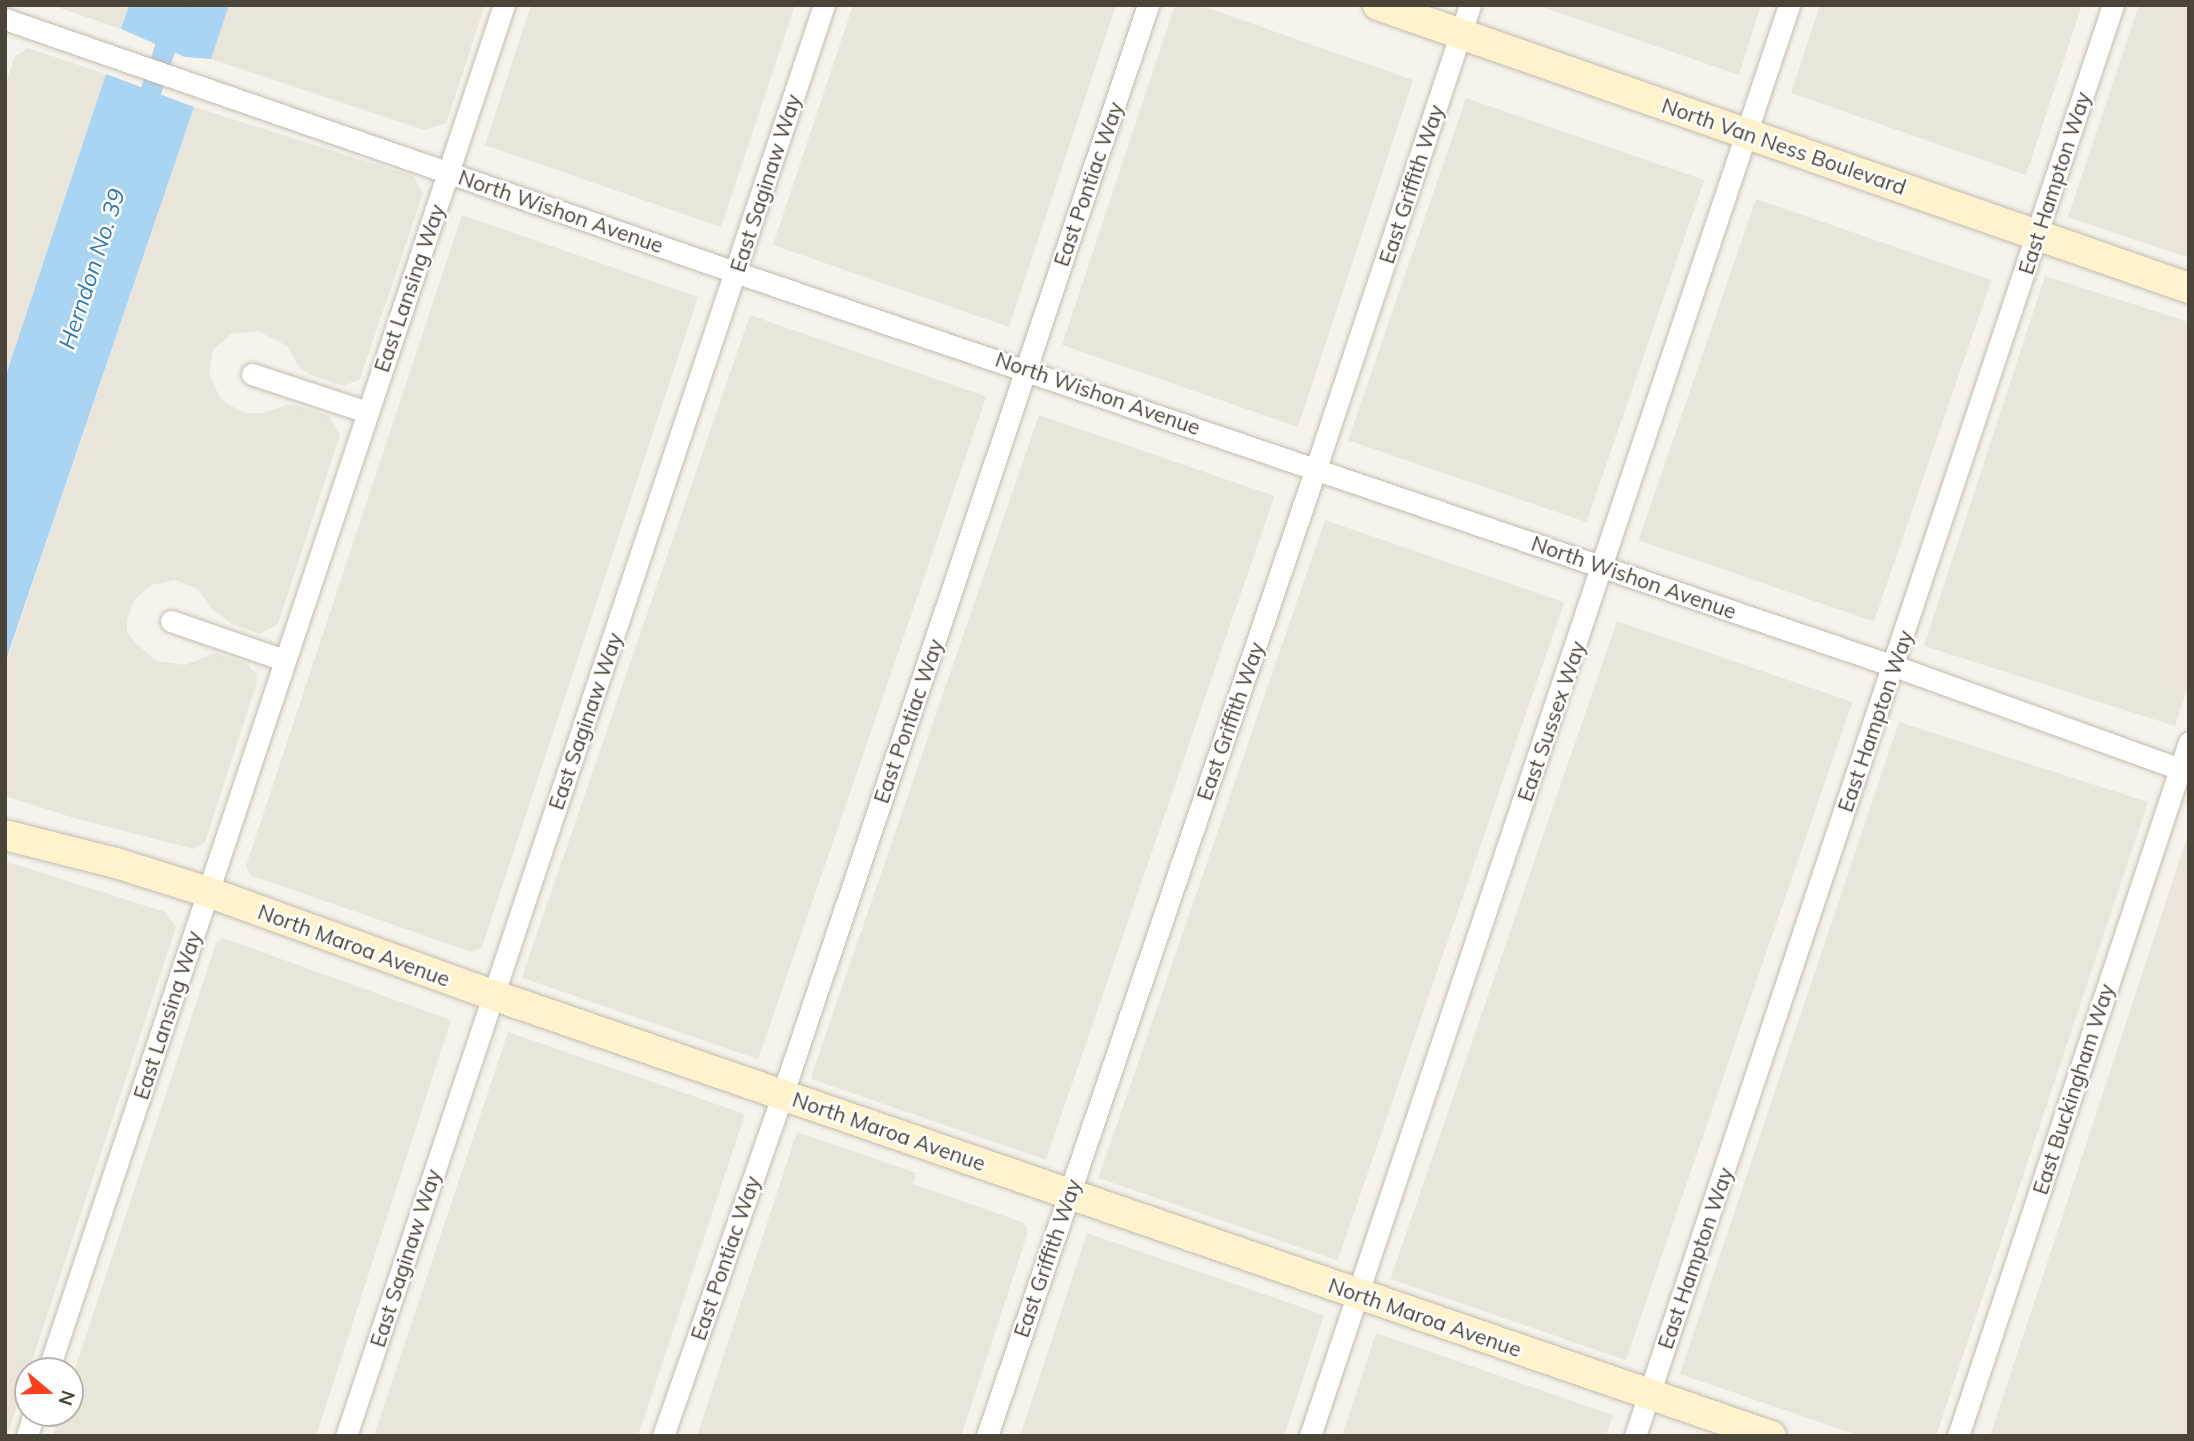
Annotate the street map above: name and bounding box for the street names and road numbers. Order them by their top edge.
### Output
street label: East Hampton Way [2013,89,2095,277]
street label: East Saginaw Way [724,91,806,275]
street label: North Van Ness Boulevard [1659,92,1909,200]
street label: East Pontiac Way [1048,99,1128,269]
street label: East Griffith Way [1373,101,1449,267]
street label: North Wishon Avenue [455,164,667,258]
street label: East Lansing Way [368,201,450,375]
street label: North Wishon Avenue [992,346,1204,440]
street label: North Wishon Avenue [1528,530,1740,624]
street label: East Hampton Way [1832,627,1918,815]
street label: East Saginaw Way [543,629,627,813]
street label: East Pontiac Way [868,636,948,806]
street label: East Sussex Way [1512,638,1590,804]
street label: East Griffith Way [1191,639,1269,803]
street label: North Maroa Avenue [255,899,453,991]
street label: East Lansing Way [128,927,206,1103]
street label: East Buckingham Way [2027,980,2119,1198]
street label: North Maroa Avenue [789,1086,989,1176]
street label: East Hampton Way [1652,1164,1738,1352]
street label: East Saginaw Way [364,1166,446,1350]
street label: East Pontiac Way [685,1173,765,1343]
street label: East Griffith Way [1008,1176,1086,1340]
street label: North Maroa Avenue [1325,1272,1525,1362]

